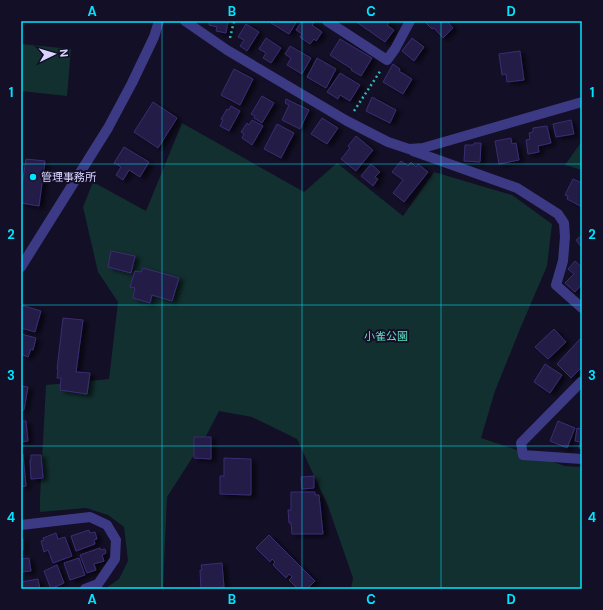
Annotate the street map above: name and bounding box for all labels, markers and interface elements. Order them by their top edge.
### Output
text: A [87,3,97,20]
text: B [228,3,236,20]
text: C [366,3,376,20]
text: D [506,3,516,20]
north arrow [34,34,74,74]
text: N [57,49,71,58]
text: 1 [9,84,13,101]
text: 1 [590,84,594,101]
place label: 管理事務所 [41,170,97,184]
marker: 管理事務所 [28,172,38,182]
text: 2 [7,226,15,243]
text: 2 [588,226,596,243]
park label: 小雀公園 [364,329,408,343]
text: 3 [7,367,15,384]
text: 3 [588,367,596,384]
text: 4 [7,509,15,526]
text: 4 [588,509,596,526]
text: A [87,591,97,608]
text: B [228,591,236,608]
text: C [366,591,376,608]
text: D [506,591,516,608]

